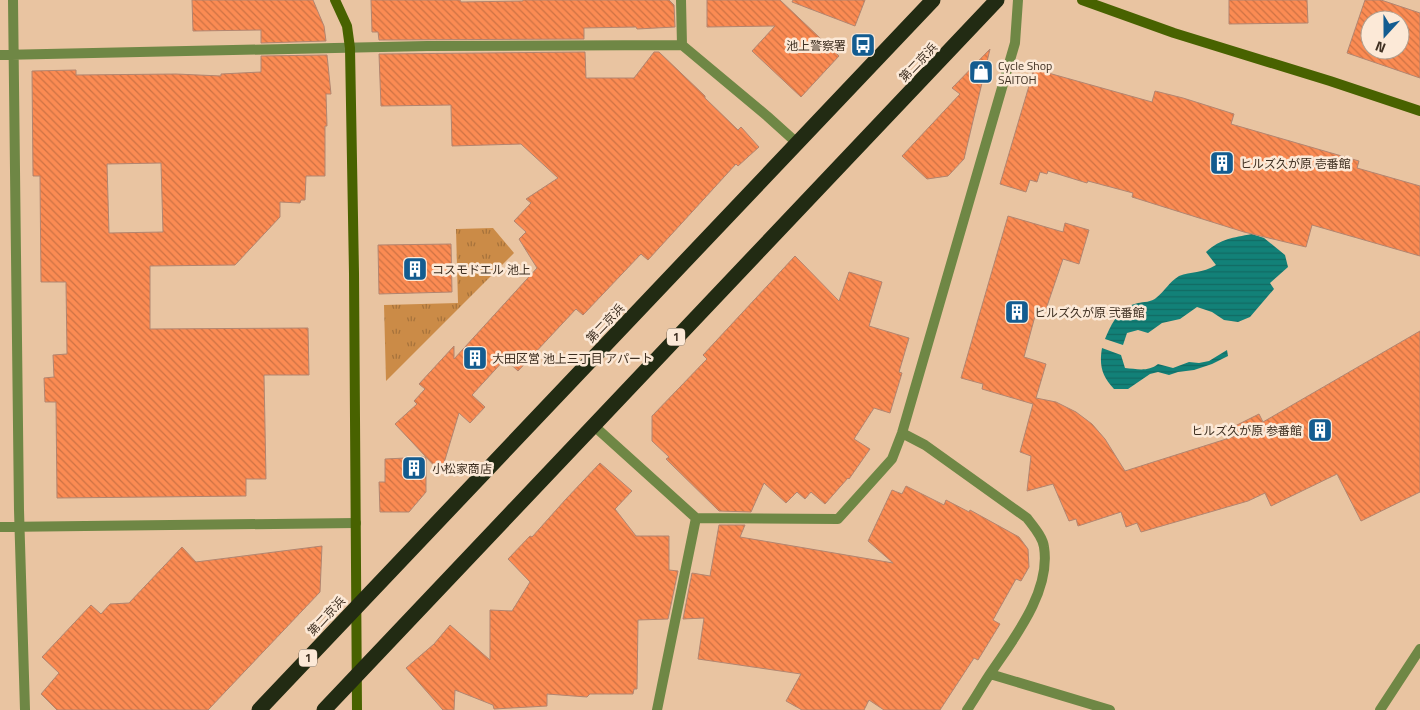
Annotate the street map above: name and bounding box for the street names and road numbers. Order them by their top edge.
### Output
street label: 第二京浜 [894,38,942,86]
street label: 第二京浜 [581,299,629,347]
road number: 1 [667,328,685,346]
street label: 第二京浜 [303,592,349,640]
road number: 1 [299,650,317,666]

